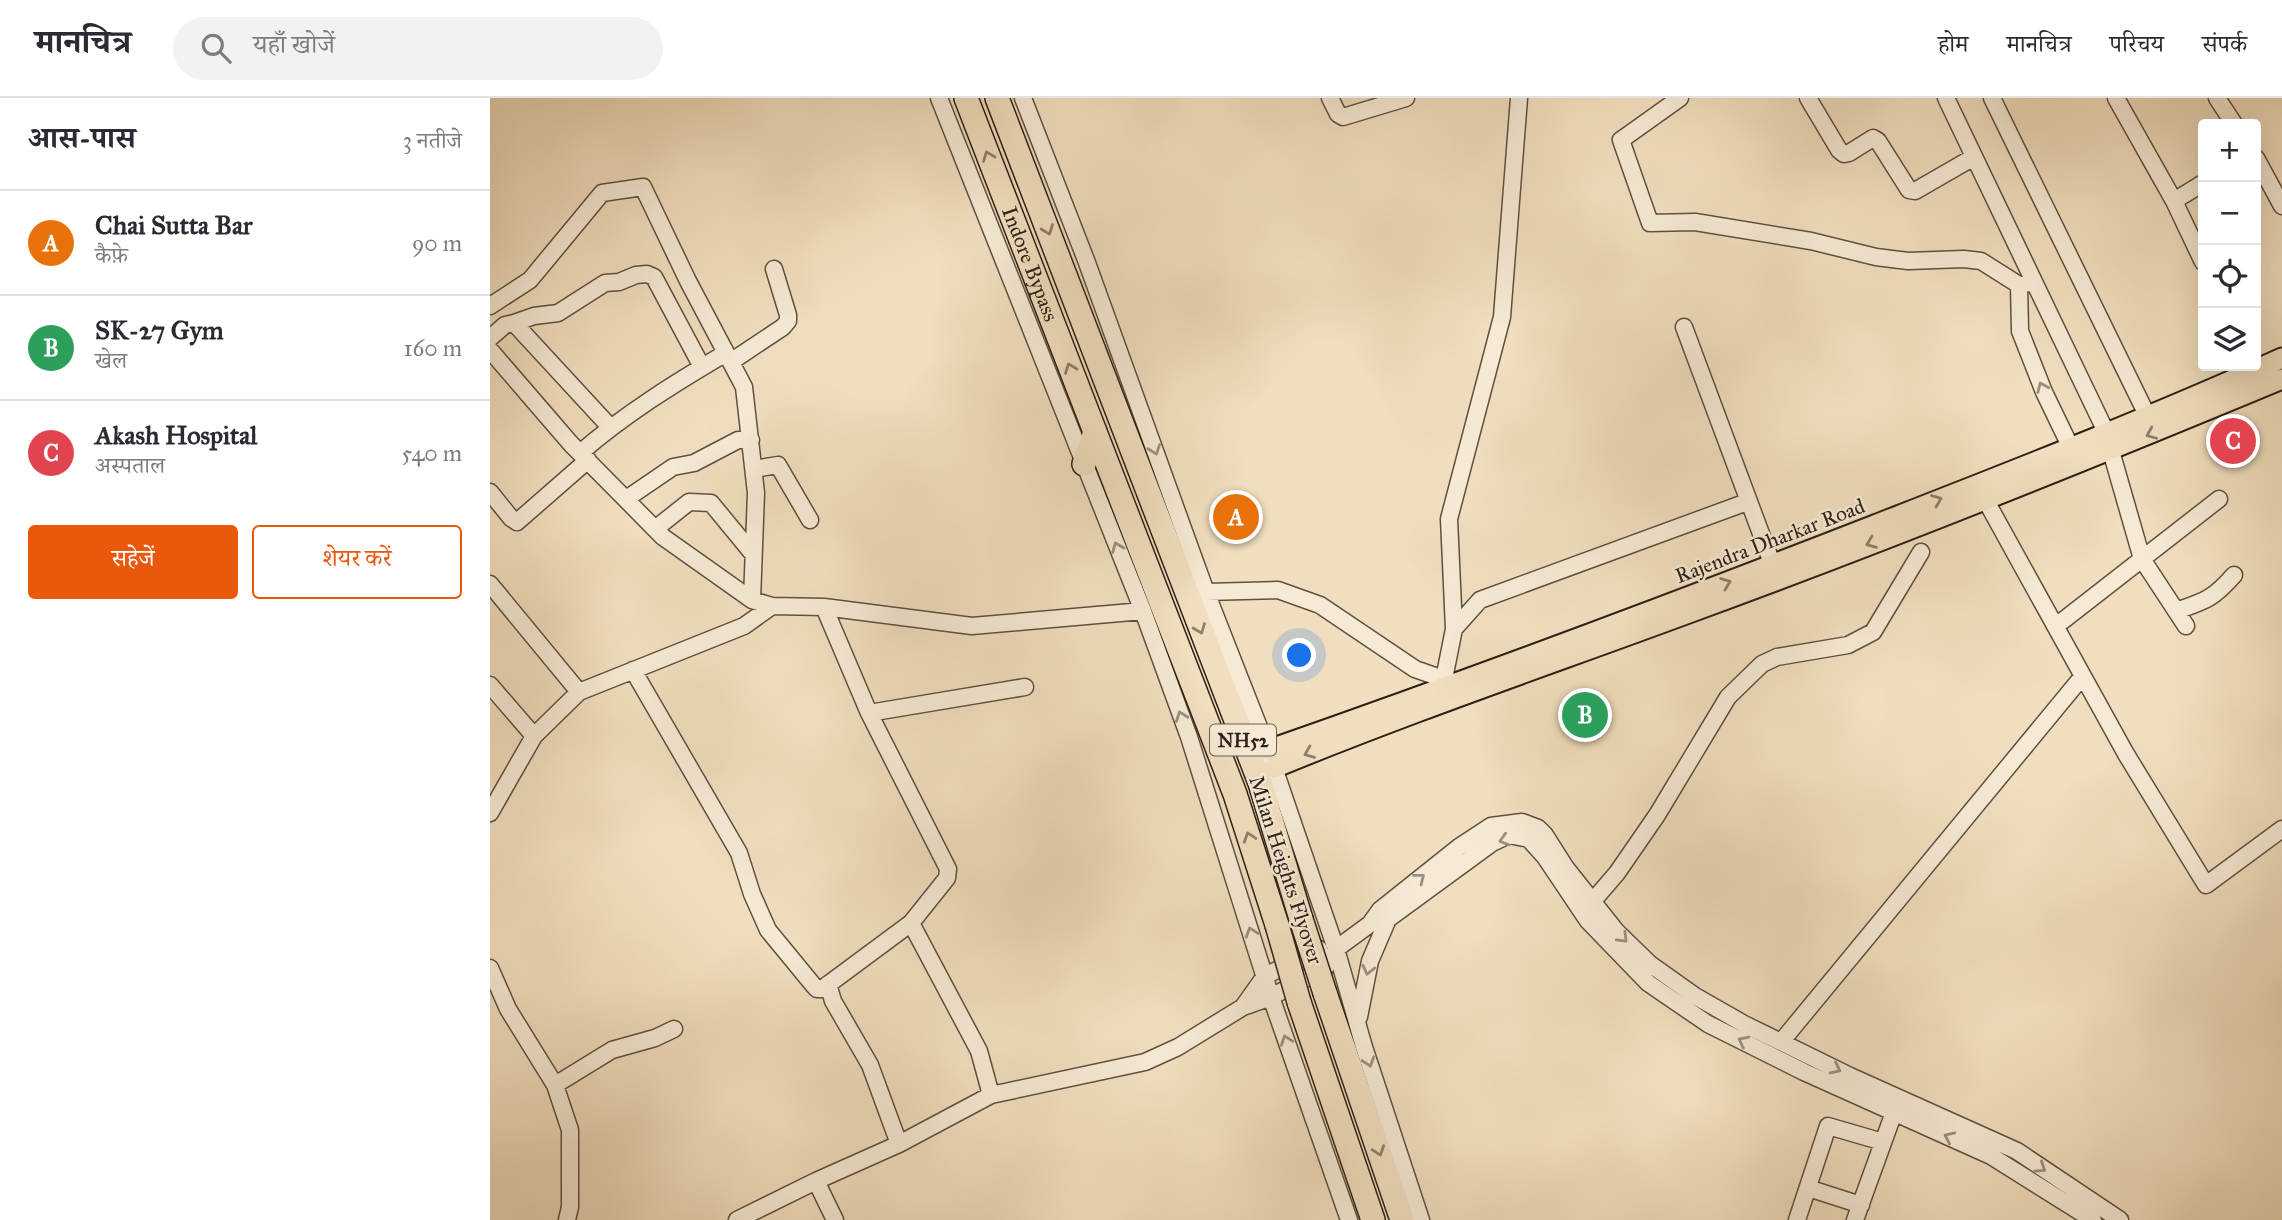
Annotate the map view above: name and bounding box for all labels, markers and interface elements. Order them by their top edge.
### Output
search box [173,17,663,80]
text: मानचित्र [35,22,131,62]
text: यहाँ खोजें [253,28,335,60]
icon: search [197,29,235,67]
text: होम [1938,29,1968,59]
text: मानचित्र [2006,29,2072,59]
text: परिचय [2110,29,2164,59]
text: संपर्क [2202,29,2247,59]
map controls [2198,119,2261,371]
button: + [2198,119,2261,182]
text: आस-पास [28,120,136,156]
text: 3 नतीजे [403,126,462,154]
one-way arrow [983,150,997,162]
button: − [2198,182,2261,245]
street label: Indore Bypass [996,203,1064,325]
text: Chai Sutta Bar [95,209,253,241]
one-way arrow [1039,224,1053,236]
text: A [43,229,59,257]
text: 90 m [412,229,462,257]
text: कैफ़े [95,241,128,269]
button: locate [2198,245,2261,308]
button: layers [2198,308,2261,371]
text: SK-27 Gym [95,314,224,346]
text: B [43,334,59,362]
text: 160 m [404,334,462,362]
text: खेल [95,346,127,374]
one-way arrow [1065,363,1079,375]
one-way arrow [2036,381,2050,394]
pin: C [2210,415,2256,467]
text: Akash Hospital [95,419,257,451]
one-way arrow [2146,426,2158,440]
text: C [43,439,59,467]
text: 540 m [401,439,462,467]
one-way arrow [1146,443,1160,455]
text: अस्पताल [95,451,165,479]
pin: A [1213,491,1259,543]
street label: Rajendra Dharkar Road [1671,493,1869,589]
one-way arrow [1931,495,1943,509]
button: सहेजें [28,525,238,599]
button: शेयर करें [252,525,462,599]
one-way arrow [1865,535,1877,549]
one-way arrow [1112,542,1126,554]
one-way arrow [1719,578,1731,592]
one-way arrow [1192,623,1206,635]
your location [1282,638,1316,672]
pin: B [1562,689,1608,741]
one-way arrow [1175,710,1189,722]
road number: NH52 [1210,724,1276,755]
one-way arrow [1304,745,1317,759]
street label: Milan Heights Flyover [1243,772,1329,968]
one-way arrow [1243,831,1257,843]
one-way arrow [1498,832,1510,846]
one-way arrow [1412,874,1424,887]
one-way arrow [1245,927,1259,939]
one-way arrow [1615,930,1628,943]
one-way arrow [1362,964,1376,976]
one-way arrow [1280,1034,1294,1046]
one-way arrow [1738,1036,1750,1050]
one-way arrow [1361,1055,1376,1067]
one-way arrow [1829,1061,1841,1075]
one-way arrow [1944,1131,1957,1145]
one-way arrow [1371,1144,1385,1156]
one-way arrow [2033,1160,2046,1172]

